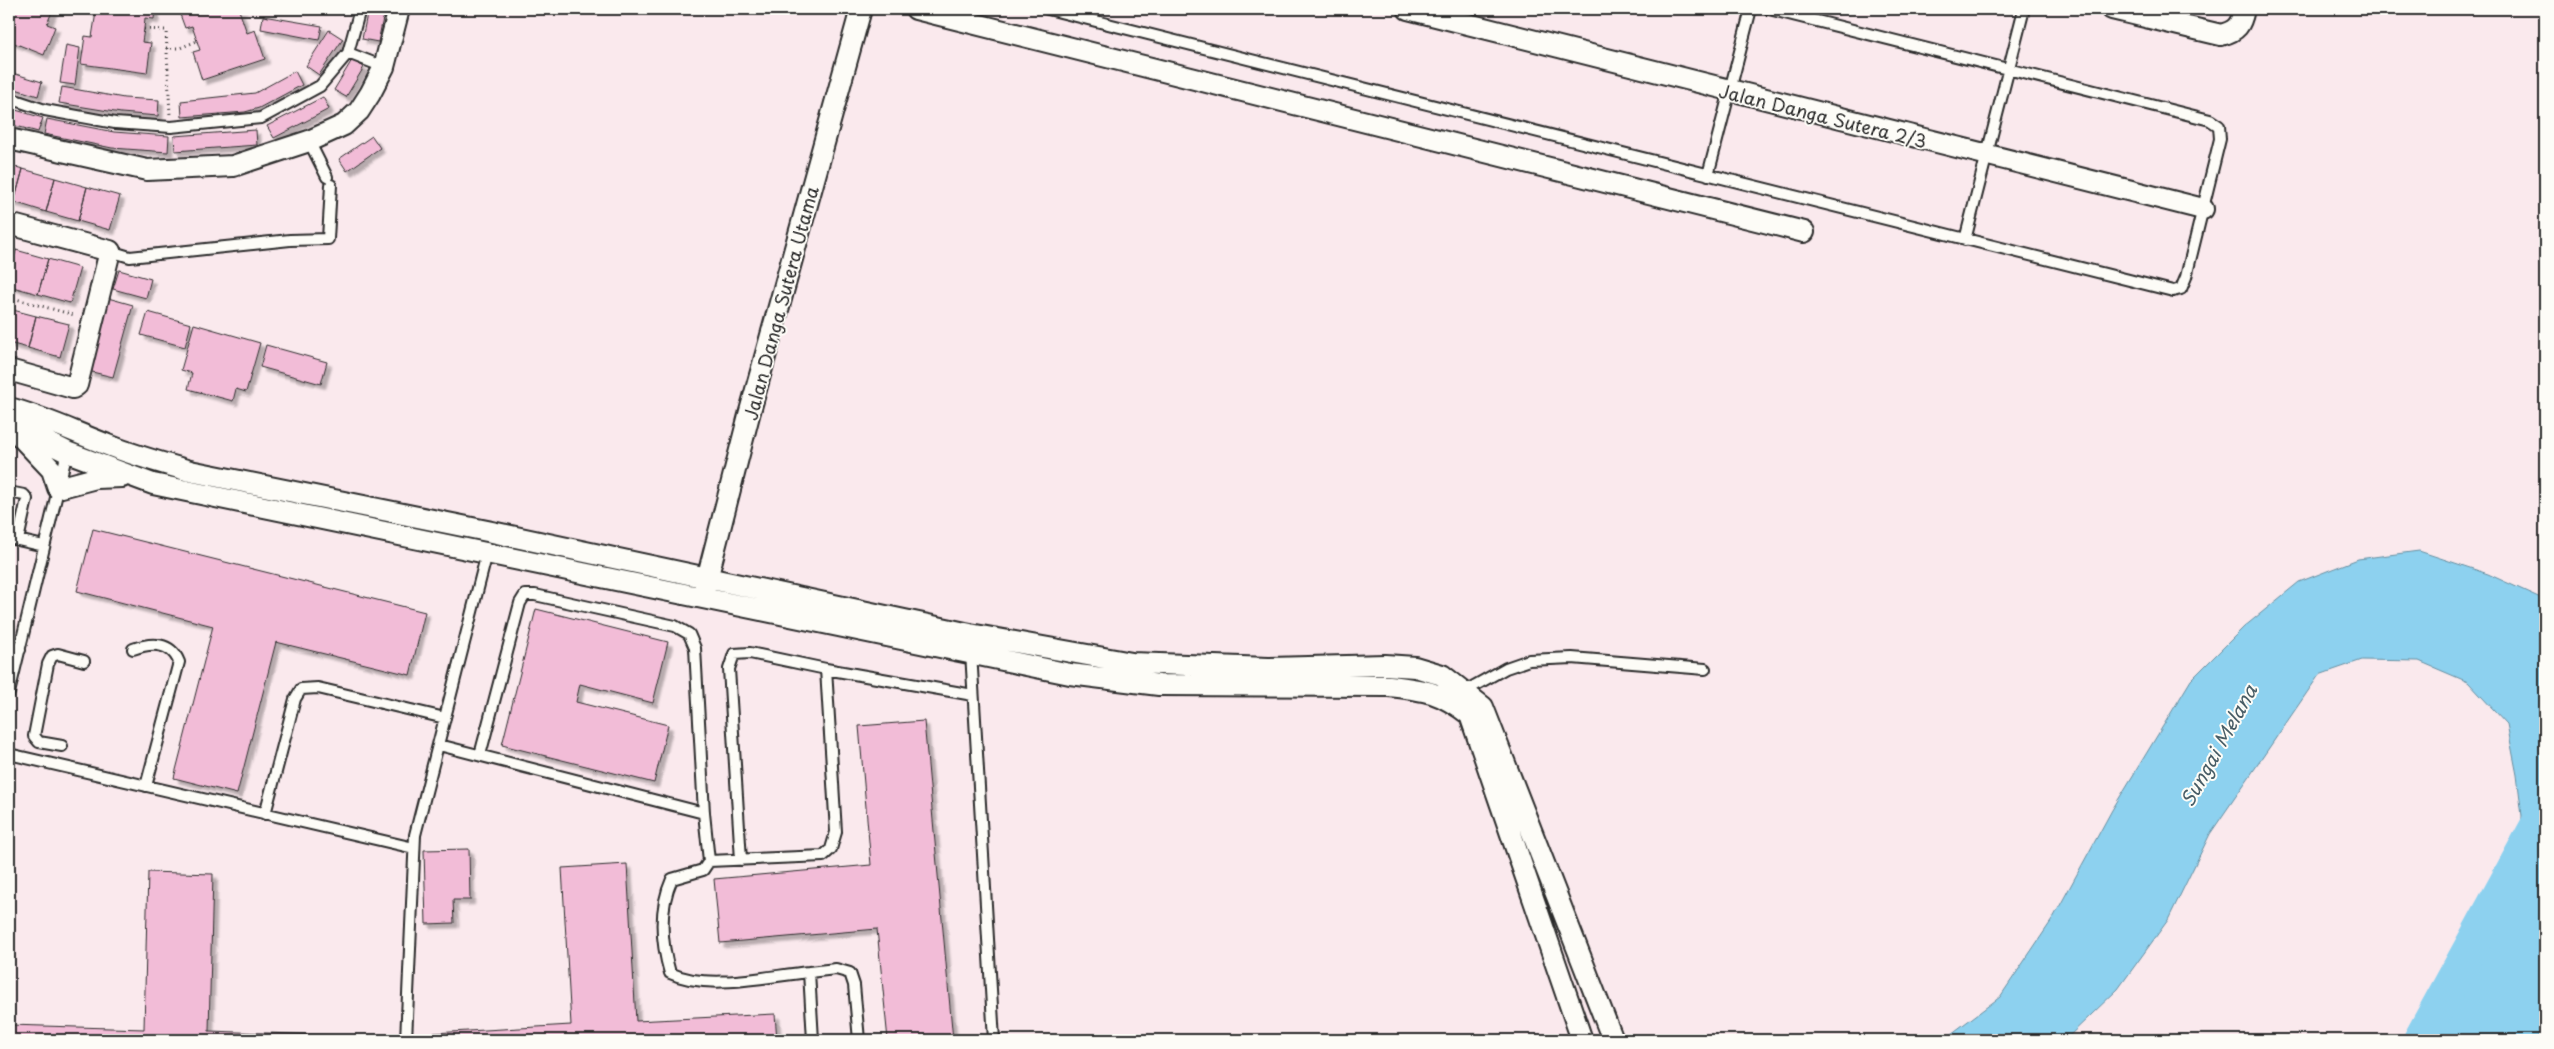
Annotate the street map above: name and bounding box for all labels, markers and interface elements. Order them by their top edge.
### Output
street label: Jalan Danga Sutera 2/3 [1716,76,1930,154]
street label: Jalan Danga Sutera Utama [736,182,824,423]
water label: Sungai Melana [2173,678,2264,811]

